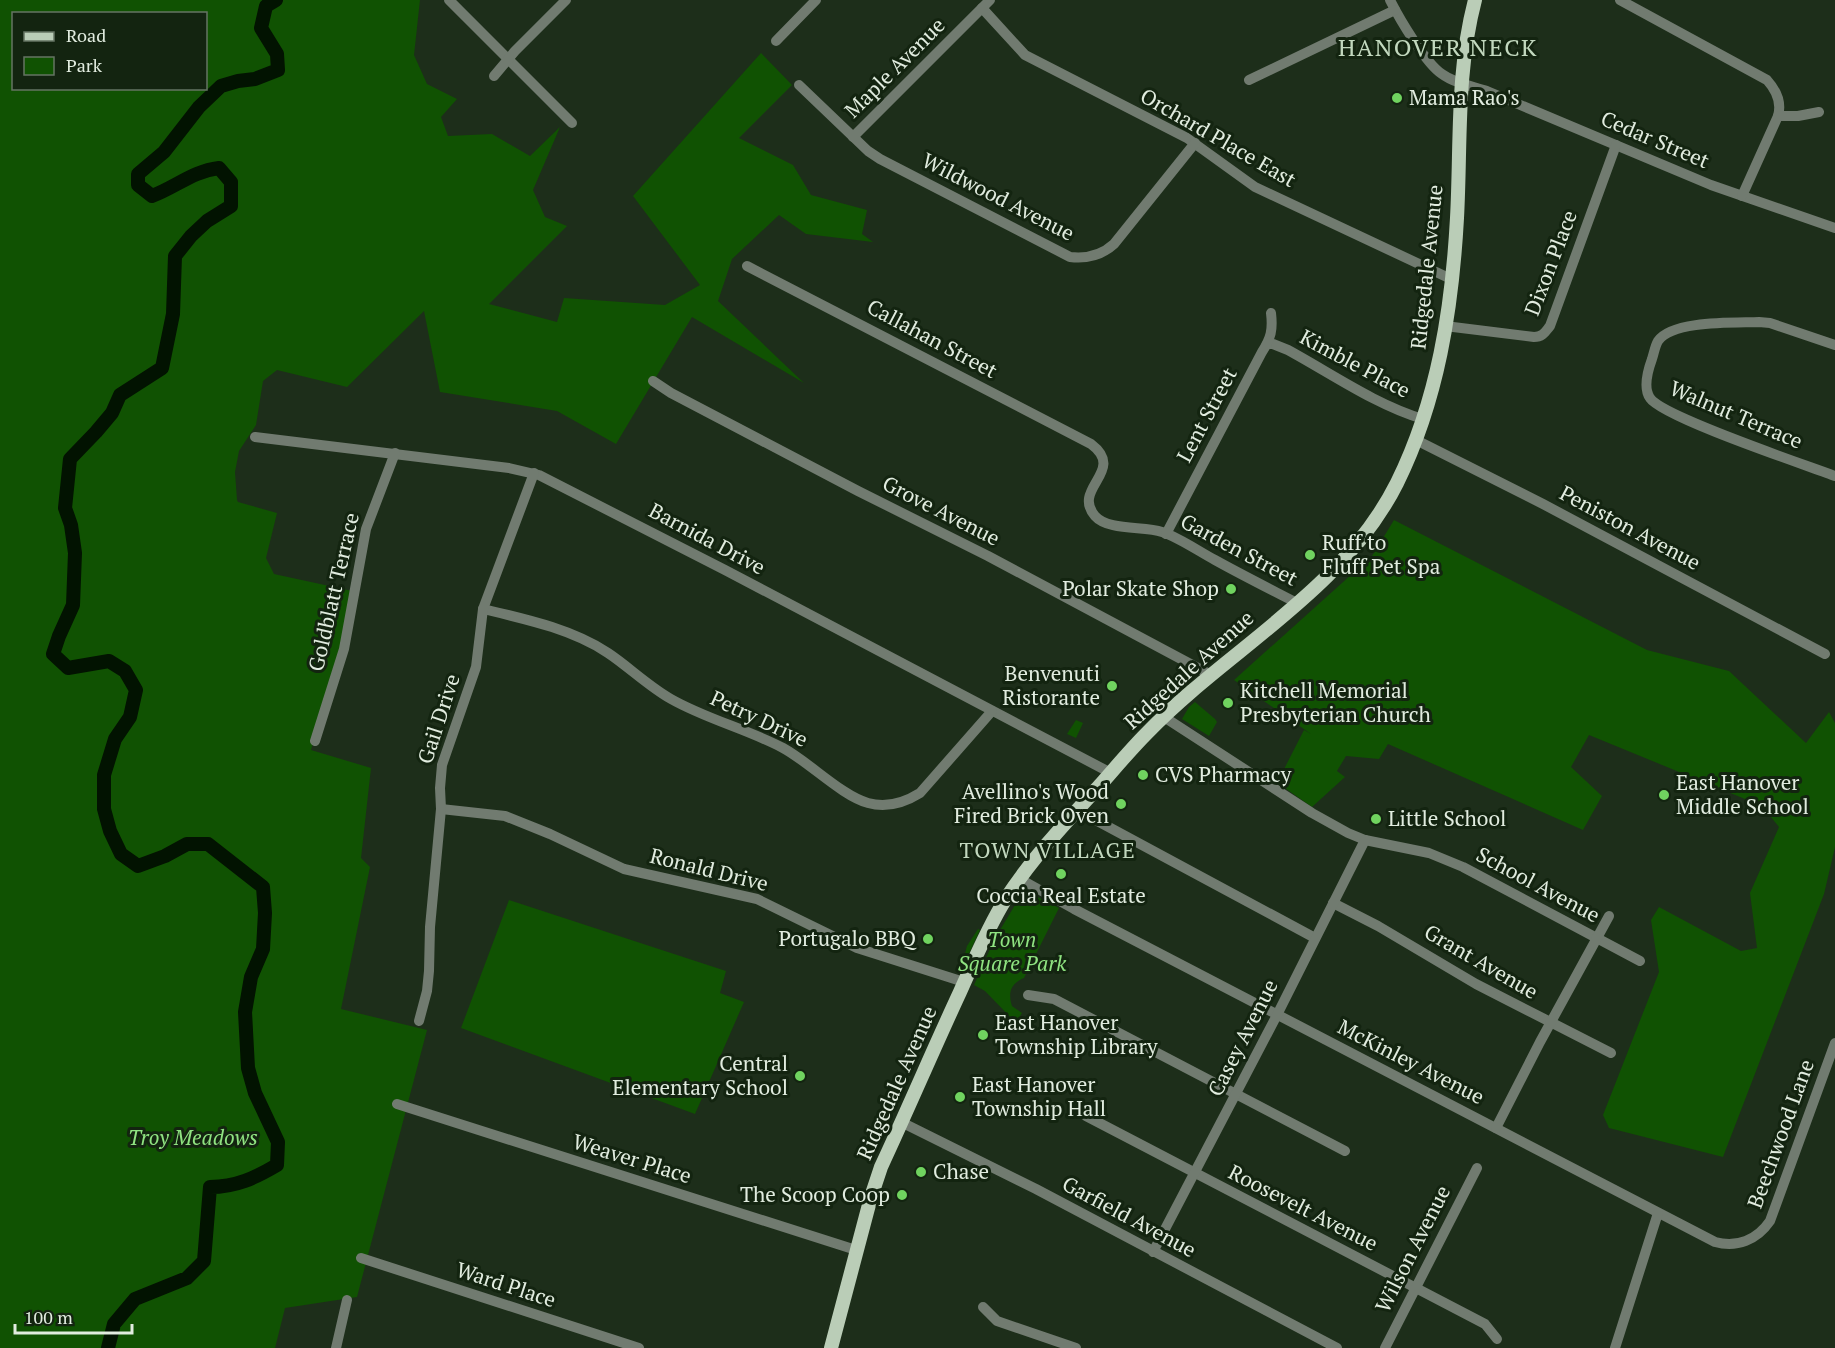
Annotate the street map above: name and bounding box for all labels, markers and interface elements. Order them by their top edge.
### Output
street label: Maple Avenue [838,11,951,124]
legend [12,12,207,90]
text: Road [66,23,106,47]
district label: HANOVER NECK [1338,31,1538,63]
text: Park [66,53,103,77]
street label: Orchard Place East [1136,81,1302,193]
place label: Mama Rao's [1409,83,1520,111]
marker: Mama Rao's [1390,91,1404,105]
street label: Cedar Street [1597,104,1714,175]
street label: Wildwood Avenue [918,146,1079,247]
street label: Ridgedale Avenue [1403,183,1449,351]
street label: Dixon Place [1517,206,1583,319]
street label: Callahan Street [862,292,1003,384]
street label: Kimble Place [1296,322,1415,404]
street label: Lent Street [1169,362,1243,467]
street label: Walnut Terrace [1666,374,1807,455]
street label: Grove Avenue [878,469,1005,552]
street label: Peniston Avenue [1555,478,1706,576]
street label: Barnida Drive [644,496,770,580]
street label: Garden Street [1176,506,1303,592]
street label: Goldblatt Terrace [301,510,365,674]
place label: Ruff to Fluff Pet Spa [1322,528,1441,580]
marker: Ruff to Fluff Pet Spa [1303,548,1317,562]
place label: Polar Skate Shop [1062,574,1219,602]
marker: Polar Skate Shop [1224,582,1238,596]
street label: Ridgedale Avenue [1117,603,1259,735]
place label: Benvenuti Ristorante [1002,659,1100,711]
street label: Gail Drive [410,670,466,767]
place label: Kitchell Memorial Presbyterian Church [1240,676,1431,728]
marker: Benvenuti Ristorante [1105,679,1119,693]
street label: Petry Drive [706,683,813,753]
marker: Kitchell Memorial Presbyterian Church [1221,696,1235,710]
place label: CVS Pharmacy [1155,760,1292,788]
marker: CVS Pharmacy [1136,768,1150,782]
place label: East Hanover Middle School [1676,768,1809,820]
place label: Avellino's Wood Fired Brick Oven [954,777,1110,829]
marker: East Hanover Middle School [1657,788,1671,802]
marker: Avellino's Wood Fired Brick Oven [1114,797,1128,811]
place label: Little School [1388,804,1506,832]
marker: Little School [1369,812,1383,826]
district label: TOWN VILLAGE [960,835,1136,864]
street label: School Avenue [1472,840,1605,928]
street label: Ronald Drive [647,841,771,897]
marker: Coccia Real Estate [1054,867,1068,881]
place label: Coccia Real Estate [976,881,1146,909]
street label: Grant Avenue [1420,917,1543,1005]
place label: Portugalo BBQ [779,924,916,952]
park label: Town Square Park [958,925,1067,977]
marker: Portugalo BBQ [921,932,935,946]
street label: Casey Avenue [1201,974,1284,1101]
street label: Ridgedale Avenue [850,1001,943,1164]
place label: East Hanover Township Library [995,1008,1158,1060]
street label: McKinley Avenue [1333,1012,1490,1110]
marker: East Hanover Township Library [976,1028,990,1042]
place label: Central Elementary School [612,1049,788,1101]
street label: Beechwood Lane [1740,1055,1820,1212]
marker: Central Elementary School [793,1069,807,1083]
place label: East Hanover Township Hall [972,1070,1106,1122]
marker: East Hanover Township Hall [953,1090,967,1104]
park label: Troy Meadows [128,1123,258,1151]
street label: Weaver Place [569,1127,695,1189]
place label: Chase [933,1157,989,1185]
street label: Roosevelt Avenue [1224,1157,1383,1257]
marker: Chase [914,1165,928,1179]
street label: Garfield Avenue [1058,1169,1201,1263]
place label: The Scoop Coop [740,1180,890,1208]
street label: Wilson Avenue [1368,1180,1456,1317]
marker: The Scoop Coop [895,1188,909,1202]
street label: Ward Place [453,1255,560,1313]
scale bar [15,1297,132,1335]
text: 100 m [24,1305,73,1329]

